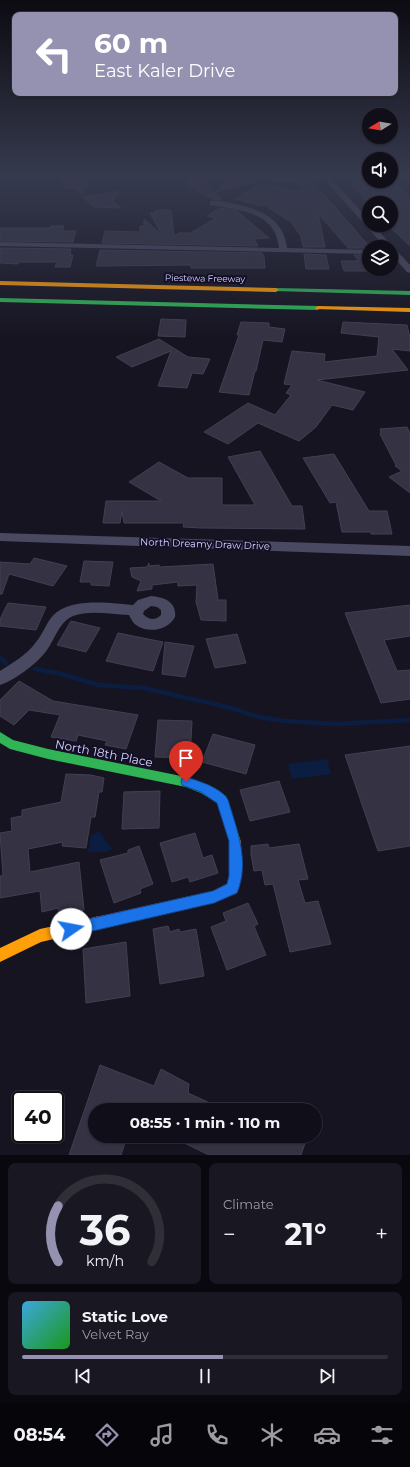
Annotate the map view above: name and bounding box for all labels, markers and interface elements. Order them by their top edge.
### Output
text: 60 m [94,26,168,60]
icon: left [28,28,80,80]
text: East Kaler Drive [94,60,235,82]
north arrow [362,108,398,144]
map controls [362,108,398,276]
button: sound [362,152,398,188]
button: search [362,196,398,232]
button: layers [362,240,398,276]
street label: Piestewa Freeway [165,272,246,284]
street label: North Dreamy Draw Drive [140,535,270,553]
street label: North 18th Place [54,736,154,770]
pin [169,741,203,782]
icon: arrive [175,747,197,769]
position arrow [50,908,92,950]
speed limit sign: 40 [12,1091,64,1143]
text: 08:55 · 1 min · 110 m [130,1113,280,1132]
text: Climate [223,1196,274,1212]
text: 36 [78,1204,130,1254]
text: 21° [285,1216,327,1253]
text: − [223,1221,236,1248]
text: + [375,1221,388,1248]
text: km/h [85,1251,124,1269]
text: Static Love [82,1307,168,1326]
text: Velvet Ray [82,1326,149,1342]
icon: previous [72,1365,94,1387]
icon: pause [194,1365,216,1387]
icon: next [316,1365,338,1387]
icon: directions [93,1421,121,1449]
icon: music [148,1421,176,1449]
icon: phone [203,1421,231,1449]
icon: climate [258,1421,286,1449]
icon: car [313,1421,341,1449]
icon: filters [368,1421,396,1449]
text: 08:54 [14,1424,66,1446]

